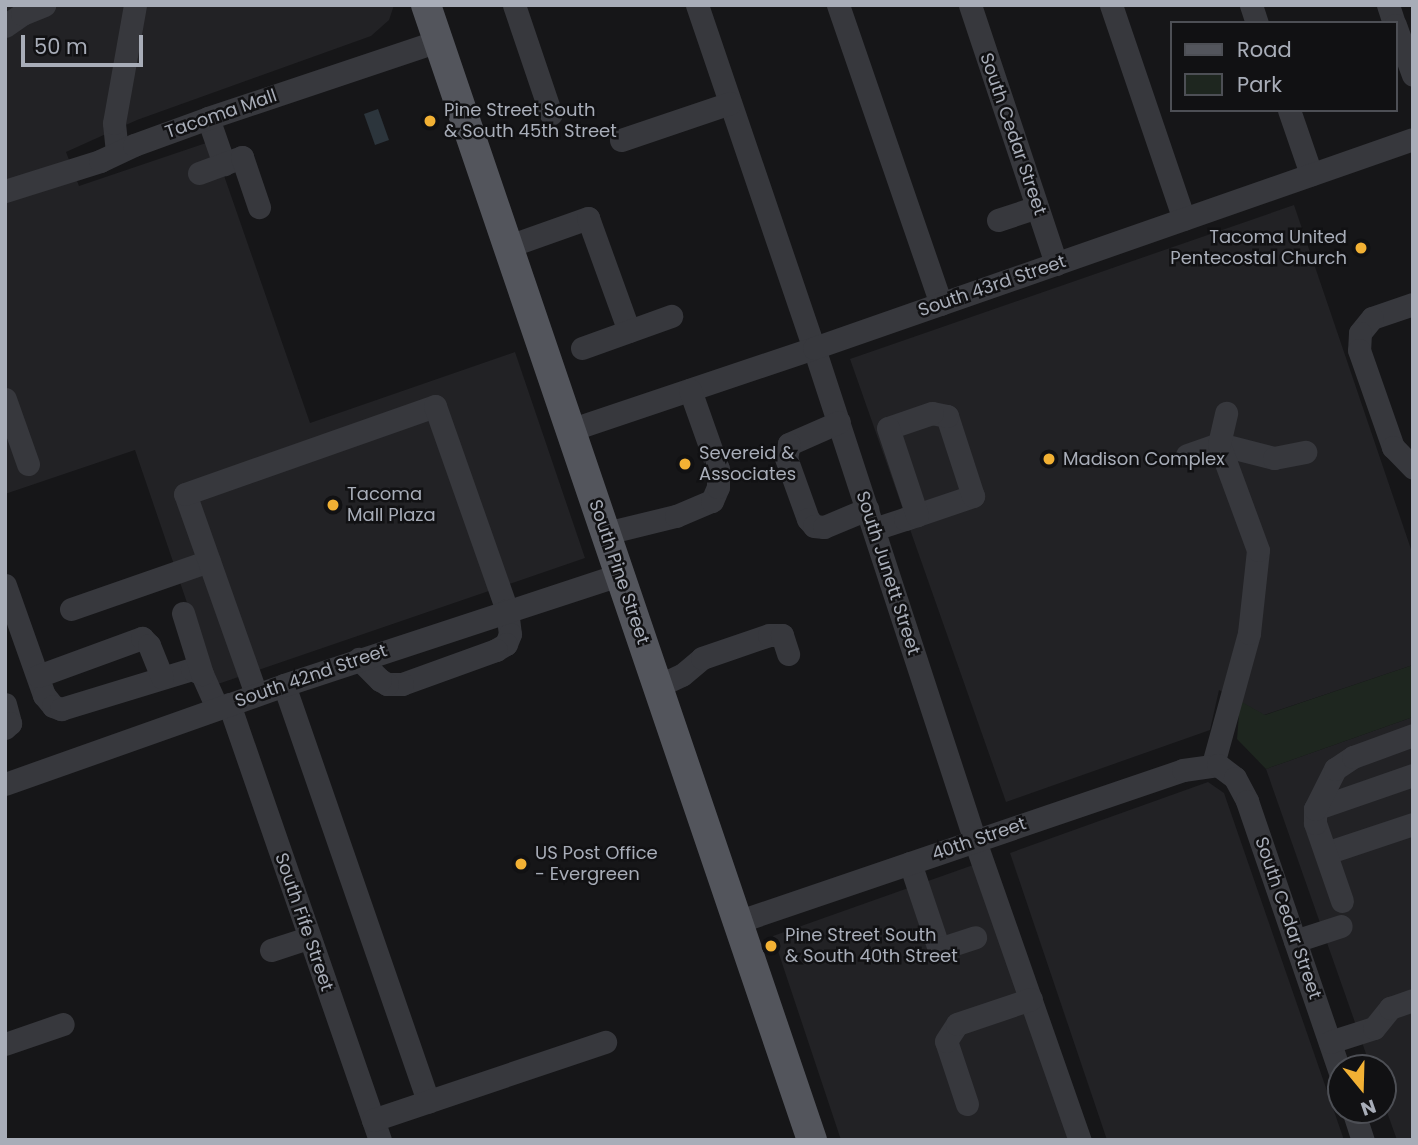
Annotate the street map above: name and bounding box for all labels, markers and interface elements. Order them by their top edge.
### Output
scale bar [24,21,147,65]
legend [1170,21,1397,112]
text: 50 m [34,32,88,61]
text: Road [1237,35,1292,64]
street label: South Cedar Street [975,50,1051,218]
text: Park [1237,70,1282,99]
street label: Tacoma Mall [162,85,280,143]
place label: Pine Street South & South 45th Street [444,100,617,142]
marker: Pine Street South & South 45th Street [422,113,438,129]
place label: Tacoma United Pentecostal Church [1170,227,1347,270]
marker: Tacoma United Pentecostal Church [1353,240,1369,256]
street label: South 43rd Street [915,251,1069,321]
place label: Severeid & Associates [699,443,796,486]
place label: Madison Complex [1063,448,1225,470]
marker: Madison Complex [1041,451,1057,467]
marker: Severeid & Associates [677,456,693,472]
place label: Tacoma Mall Plaza [347,484,436,526]
street label: South Junett Street [851,488,925,658]
marker: Tacoma Mall Plaza [325,497,341,513]
street label: South Pine Street [584,497,654,647]
street label: South 42nd Street [232,640,390,712]
street label: 40th Street [929,813,1029,865]
street label: South Cedar Street [1250,834,1326,1002]
place label: US Post Office - Evergreen [535,843,658,886]
street label: South Fife Street [270,850,338,994]
marker: US Post Office - Evergreen [513,856,529,872]
place label: Pine Street South & South 40th Street [785,925,958,968]
marker: Pine Street South & South 40th Street [763,938,779,954]
north arrow [1327,1054,1397,1124]
text: N [1357,1092,1380,1123]

